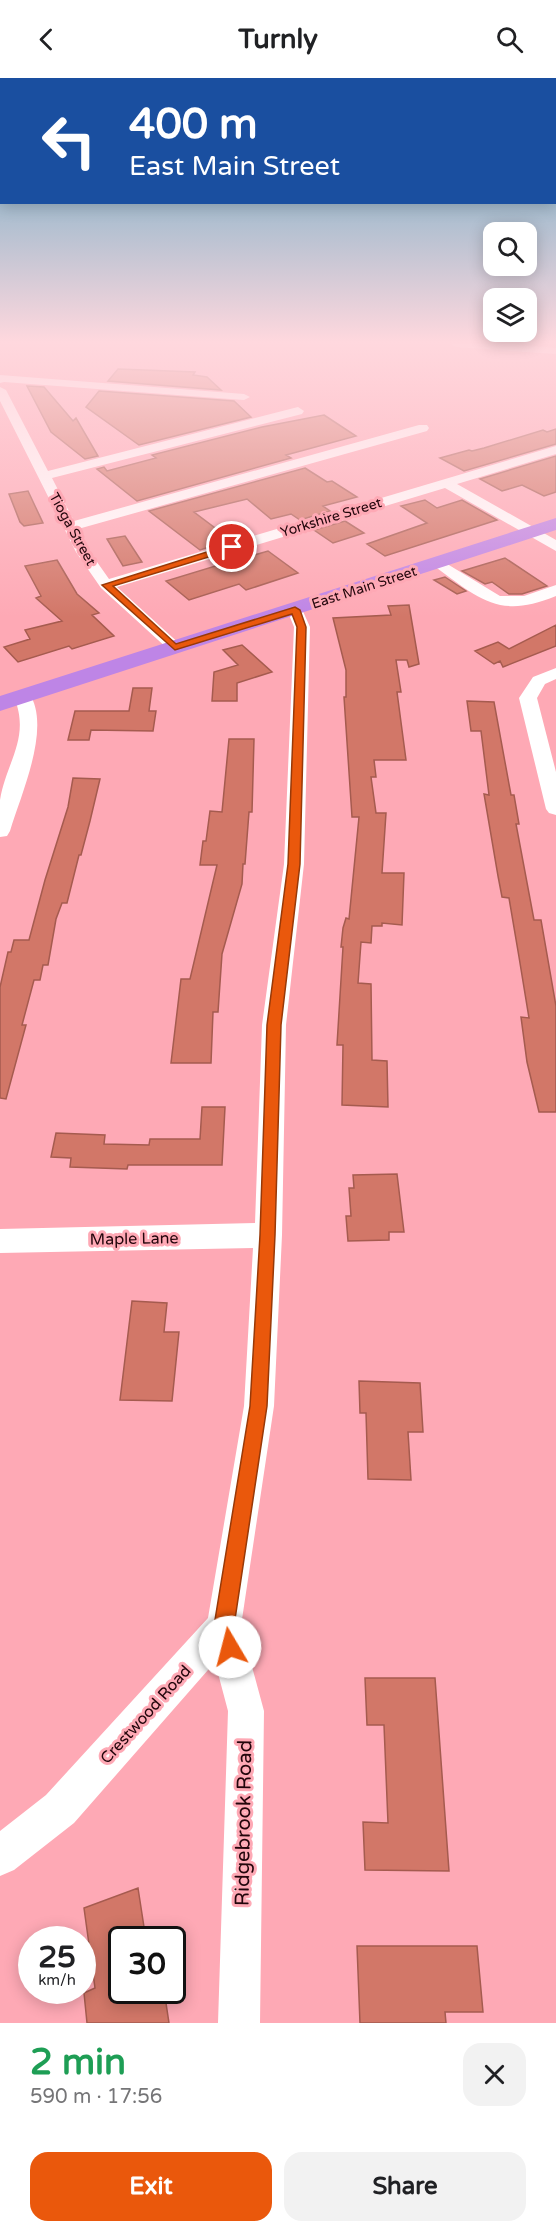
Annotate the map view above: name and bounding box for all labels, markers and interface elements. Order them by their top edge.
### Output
icon: back [30,23,63,56]
text: Turnly [238,23,318,56]
icon: search [493,23,526,56]
text: 400 m [129,99,258,150]
icon: left [30,102,108,180]
text: East Main Street [129,150,340,183]
map controls [483,222,537,342]
button: search [483,222,537,276]
button: layers [483,288,537,342]
street label: Tioga Street [46,490,100,569]
street label: Yorkshire Street [279,494,384,541]
pin [206,521,257,572]
icon: arrive [215,530,248,563]
street label: East Main Street [309,562,419,612]
street label: Maple Lane [89,1228,179,1250]
position arrow [198,1615,262,1679]
street label: Crestwood Road [96,1661,195,1768]
street label: Ridgebrook Road [231,1740,257,1906]
speed limit sign: 30 [108,1926,186,2004]
text: 25 [38,1939,76,1976]
text: km/h [38,1971,76,1989]
text: 2 min [30,2041,126,2084]
button: close [463,2043,526,2106]
text: 590 m · 17:56 [30,2085,162,2109]
button: Exit [30,2152,272,2221]
button: Share [284,2152,526,2221]

